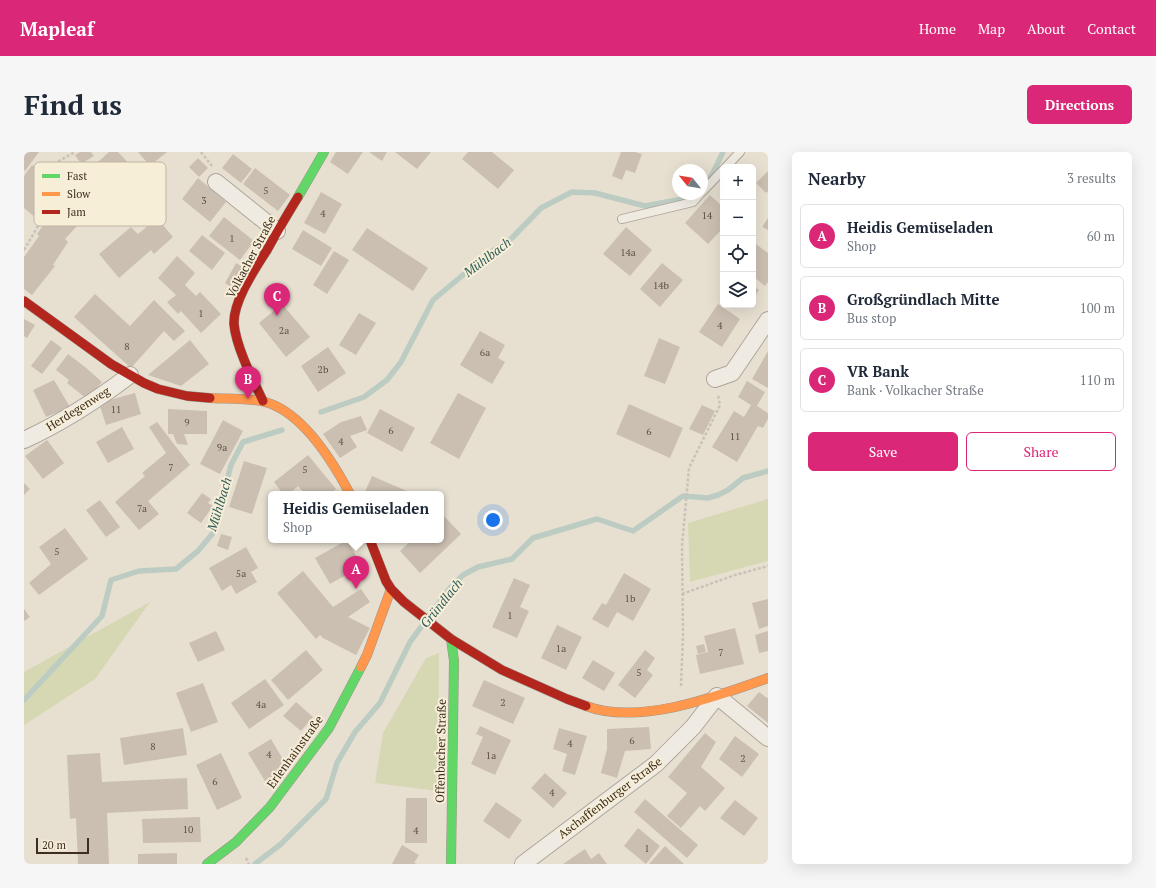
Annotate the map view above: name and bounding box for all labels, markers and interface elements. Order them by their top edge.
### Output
text: Mapleaf [20,16,94,41]
text: Home [919,19,956,38]
text: Map [978,19,1005,38]
text: About [1027,19,1065,38]
text: Contact [1087,19,1136,38]
button: Directions [1027,85,1132,124]
text: Find us [24,86,122,123]
legend [34,162,166,226]
north arrow [672,164,708,200]
map controls [720,164,756,308]
button: + [720,164,756,200]
text: Nearby [808,167,866,190]
text: Fast [67,169,87,183]
text: 3 results [1067,169,1116,187]
house number: 5 [263,184,269,197]
text: Slow [67,187,91,201]
house number: 3 [201,194,207,207]
button: − [720,200,756,236]
text: Jam [67,205,86,219]
house number: 4 [320,207,326,220]
house number: 14 [702,209,713,222]
street label: Volkacher Straße [223,213,279,300]
text: Heidis Gemüseladen [847,217,993,237]
text: A [817,227,827,245]
text: 60 m [1087,227,1115,245]
house number: 1 [229,232,235,245]
water label: Mühlbach [459,233,514,281]
button: locate [720,236,756,272]
text: Shop [847,237,876,255]
house number: 14a [620,246,636,259]
button: layers [720,272,756,308]
house number: 14b [653,279,670,292]
pin: C [264,283,290,316]
text: Großgründlach Mitte [847,289,1000,309]
text: B [818,299,826,317]
text: 100 m [1080,299,1115,317]
house number: 1 [198,307,204,320]
text: Bus stop [847,309,896,327]
house number: 4 [717,319,723,332]
house number: 2a [279,324,289,337]
house number: 8 [124,340,130,353]
house number: 6a [480,346,490,359]
text: VR Bank [847,361,909,381]
house number: 2b [318,363,329,376]
pin: B [235,366,261,399]
text: C [818,371,826,389]
text: 110 m [1080,371,1115,389]
text: Bank · Volkacher Straße [847,381,984,399]
street label: Herdegenweg [43,383,113,434]
house number: 11 [111,403,121,416]
house number: 9 [184,416,190,429]
house number: 6 [388,424,394,437]
house number: 6 [646,425,652,438]
house number: 11 [730,430,740,443]
button: Save [808,432,958,471]
button: Share [966,432,1116,471]
house number: 4 [338,435,344,448]
house number: 9a [217,441,227,454]
house number: 7 [168,461,174,474]
house number: 5 [302,463,308,476]
water label: Mühlbach [202,475,236,534]
popup [268,491,444,543]
text: Heidis Gemüseladen [283,498,429,518]
house number: 7a [137,502,147,515]
your location [483,510,503,530]
text: Shop [283,518,312,536]
house number: 5 [54,545,60,558]
pin: A [343,556,369,589]
house number: 5a [236,567,246,580]
water label: Gründlach [416,575,466,631]
house number: 1b [625,592,636,605]
house number: 1 [507,609,513,622]
house number: 1a [556,642,566,655]
house number: 7 [718,646,724,659]
house number: 5 [636,666,642,679]
house number: 2 [500,696,506,709]
house number: 4a [256,698,266,711]
street label: Offenbacher Straße [432,699,449,803]
street label: Erlenhainstraße [263,712,326,791]
house number: 6 [629,734,635,747]
house number: 4 [567,737,573,750]
house number: 8 [150,740,156,753]
house number: 4 [266,748,272,761]
house number: 1a [486,749,496,762]
house number: 2 [740,752,746,765]
street label: Aschaffenburger Straße [555,754,665,842]
house number: 6 [212,775,218,788]
house number: 4 [549,786,555,799]
house number: 10 [183,823,193,836]
house number: 4 [413,824,419,837]
scale bar [36,836,89,855]
text: 20 m [42,838,66,852]
house number: 1 [644,842,650,855]

